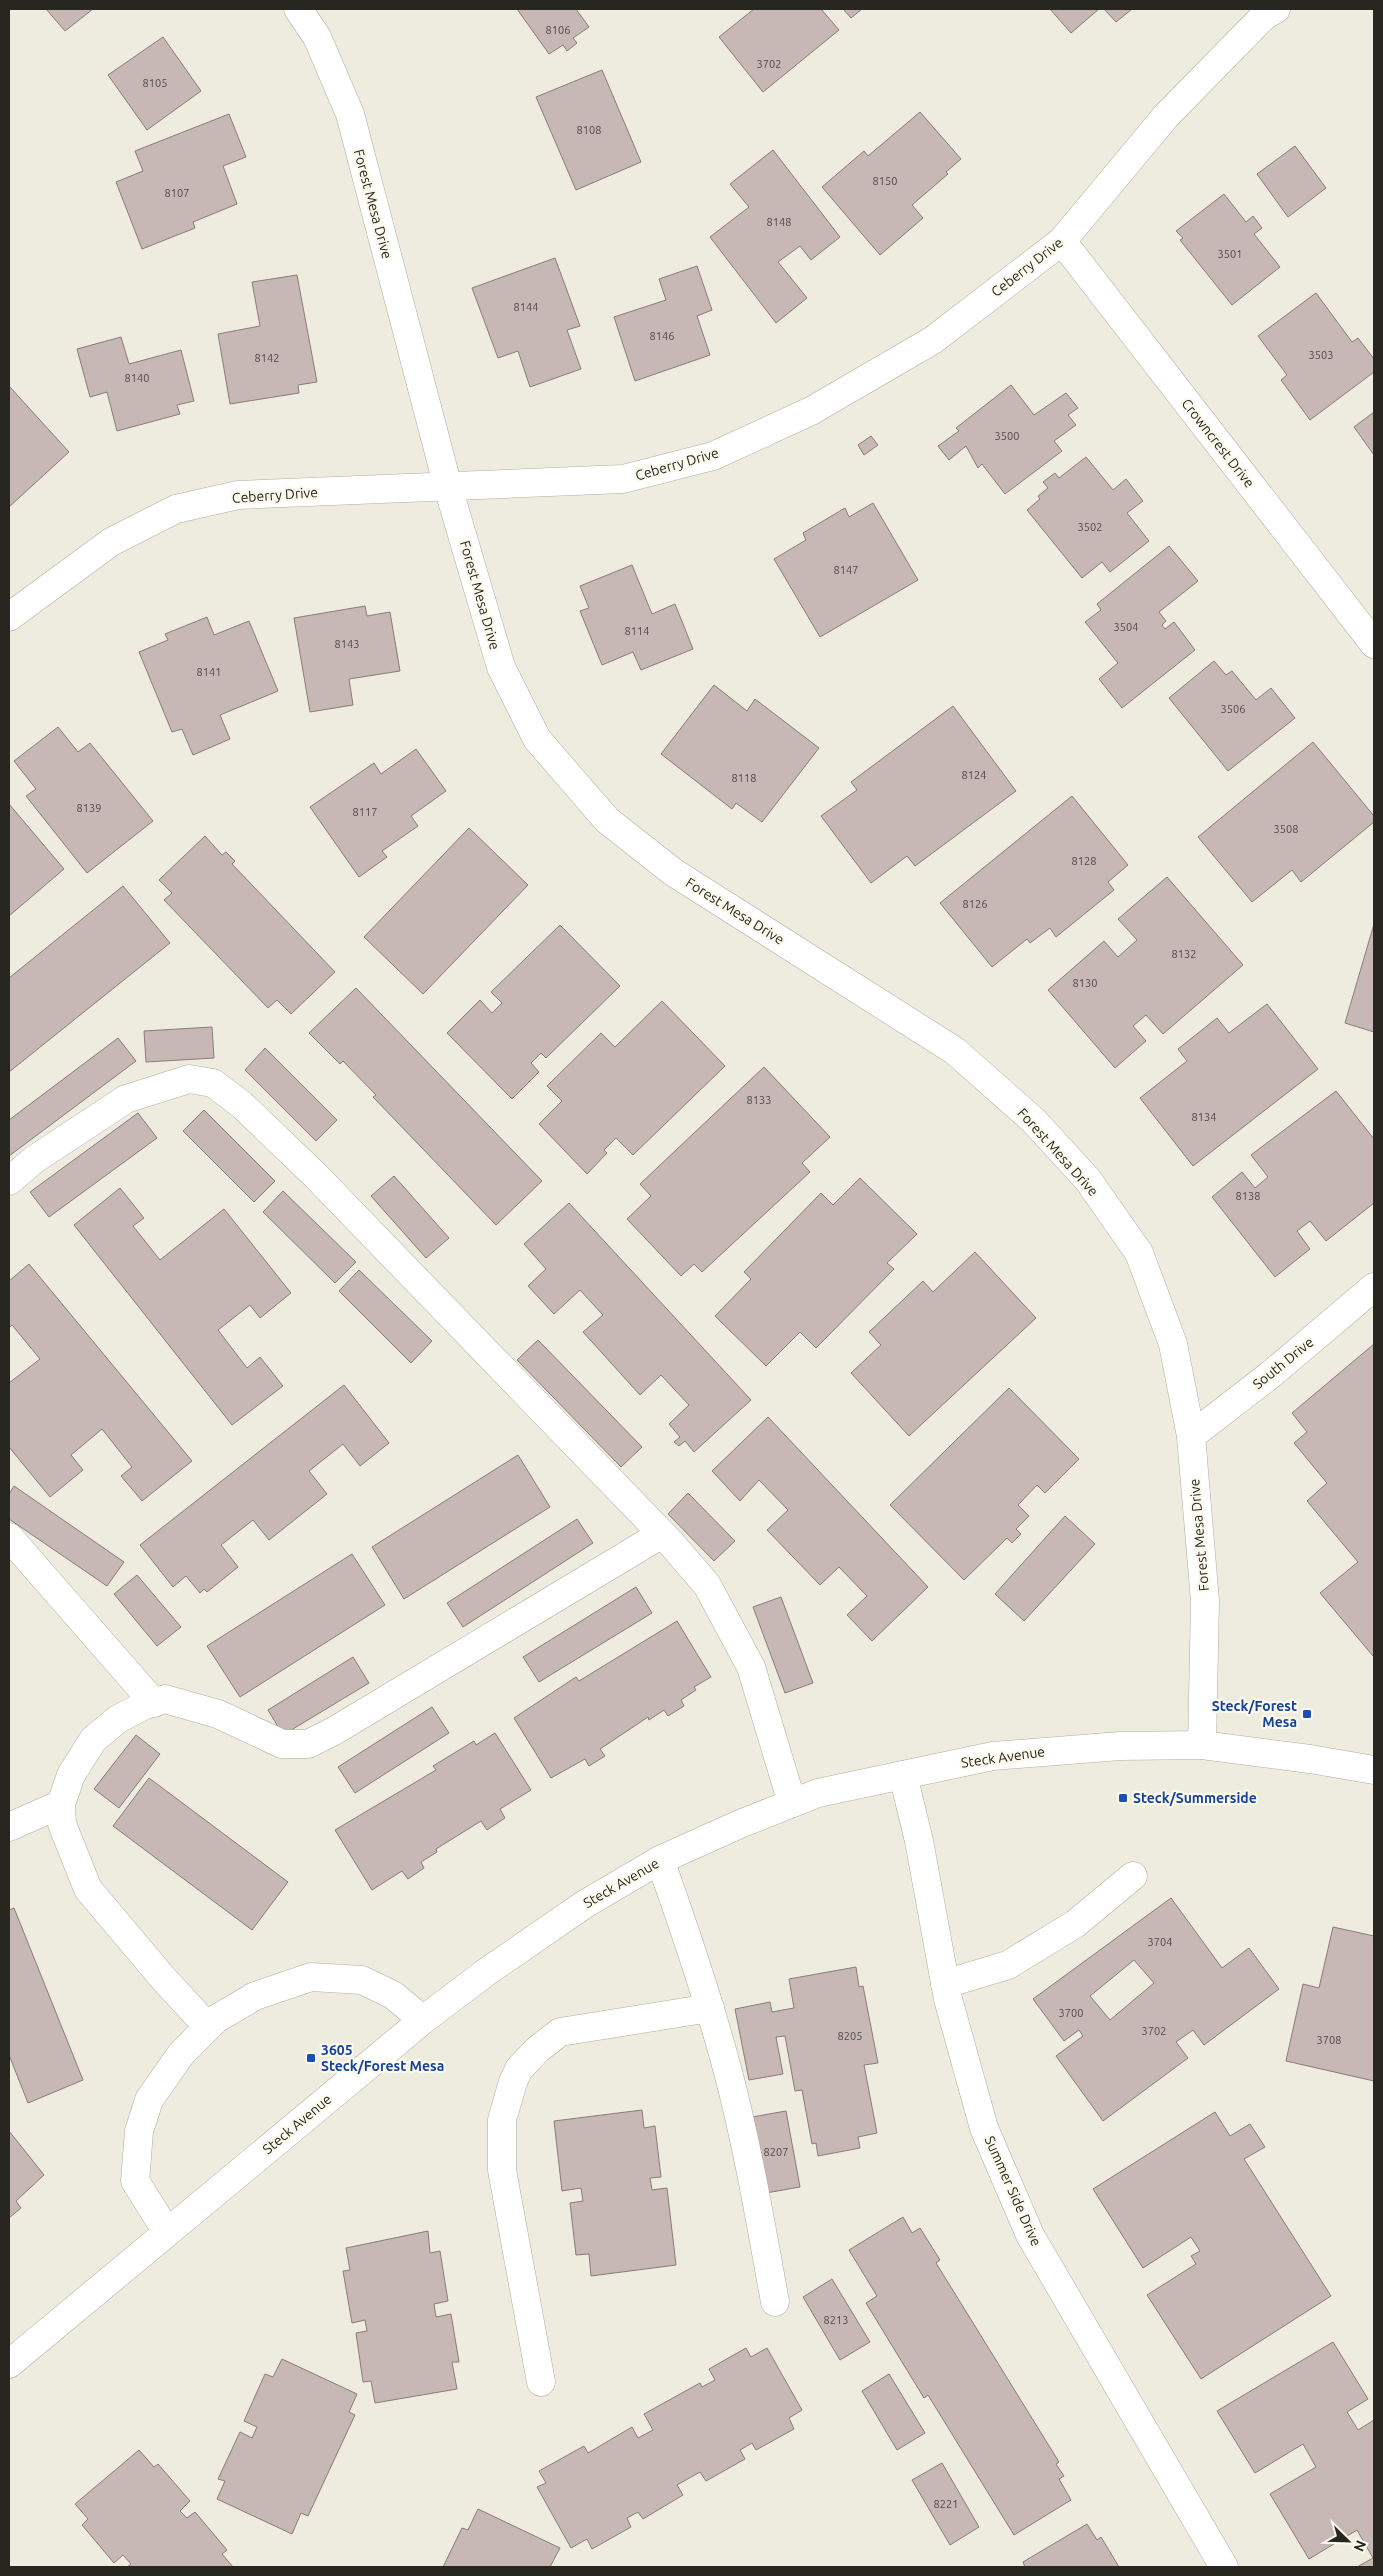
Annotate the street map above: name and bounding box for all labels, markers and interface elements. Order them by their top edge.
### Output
house number: 8106 [546,24,570,36]
house number: 3702 [757,58,781,70]
house number: 8105 [143,77,167,89]
house number: 8108 [577,124,601,136]
street label: Forest Mesa Drive [351,147,395,261]
house number: 8150 [873,175,897,187]
house number: 8107 [165,187,189,199]
house number: 8148 [767,216,791,228]
street label: Ceberry Drive [988,234,1066,300]
house number: 3501 [1218,248,1242,260]
house number: 8144 [514,301,538,313]
house number: 8146 [650,330,674,342]
house number: 3503 [1309,349,1333,361]
house number: 8142 [255,352,279,364]
house number: 8140 [125,372,149,384]
street label: Crowncrest Drive [1178,395,1258,491]
house number: 3500 [995,430,1019,442]
street label: Ceberry Drive [633,444,721,484]
street label: Ceberry Drive [231,484,319,506]
house number: 3502 [1078,521,1102,533]
street label: Forest Mesa Drive [457,539,503,651]
house number: 8147 [834,564,858,576]
house number: 3504 [1114,621,1138,633]
house number: 8114 [625,625,649,637]
house number: 8143 [335,638,359,650]
house number: 8141 [197,666,221,678]
house number: 3506 [1221,703,1245,715]
house number: 8124 [962,769,986,781]
house number: 8118 [732,772,756,784]
house number: 8139 [77,802,101,814]
house number: 8117 [353,806,377,818]
house number: 3508 [1274,823,1298,835]
house number: 8128 [1072,855,1096,867]
street label: Forest Mesa Drive [683,874,787,948]
house number: 8126 [963,898,987,910]
house number: 8132 [1172,948,1196,960]
house number: 8130 [1073,977,1097,989]
house number: 8133 [747,1094,771,1106]
street label: Forest Mesa Drive [1014,1105,1102,1199]
house number: 8134 [1192,1111,1216,1123]
house number: 8138 [1236,1190,1260,1202]
street label: South Drive [1249,1334,1317,1392]
street label: Forest Mesa Drive [1186,1478,1212,1592]
place label: Steck/Forest Mesa [1212,1698,1297,1730]
marker: Steck/Forest Mesa [1301,1708,1313,1720]
street label: Steck Avenue [960,1743,1046,1771]
place label: Steck/Summerside [1133,1790,1257,1806]
marker: Steck/Summerside [1117,1792,1129,1804]
street label: Steck Avenue [580,1855,662,1911]
house number: 3704 [1148,1936,1172,1948]
house number: 3700 [1059,2007,1083,2019]
house number: 3702 [1142,2025,1166,2037]
house number: 8205 [838,2030,862,2042]
house number: 3708 [1317,2034,1341,2046]
place label: 3605 Steck/Forest Mesa [321,2042,444,2074]
marker: 3605 Steck/Forest Mesa [305,2052,317,2064]
street label: Steck Avenue [259,2091,335,2157]
street label: Summer Side Drive [982,2134,1044,2248]
house number: 8207 [764,2146,788,2158]
house number: 8213 [824,2314,848,2326]
house number: 8221 [934,2498,958,2510]
north arrow [1323,2516,1373,2566]
text: N [1351,2538,1369,2554]

